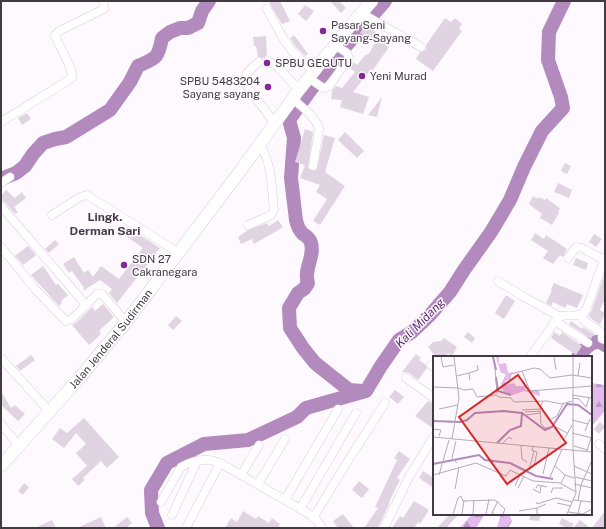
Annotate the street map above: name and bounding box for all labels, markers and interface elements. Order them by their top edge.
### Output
place label: Pasar Seni Sayang-Sayang [331,19,411,44]
marker: Pasar Seni Sayang-Sayang [318,26,328,36]
place label: SPBU GEGUTU [275,57,352,69]
marker: SPBU GEGUTU [262,58,272,68]
place label: Yeni Murad [370,70,427,82]
marker: Yeni Murad [357,71,367,81]
place label: SPBU 5483204 Sayang sayang [180,75,260,100]
marker: SPBU 5483204 Sayang sayang [263,82,273,92]
district label: Lingk. Derman Sari [70,210,141,238]
place label: SDN 27 Cakranegara [132,253,197,278]
marker: SDN 27 Cakranegara [119,260,129,270]
street label: Jalan Jenderal Sudirman [67,287,155,391]
water label: Kali Midang [392,295,448,351]
inset map [433,356,592,515]

